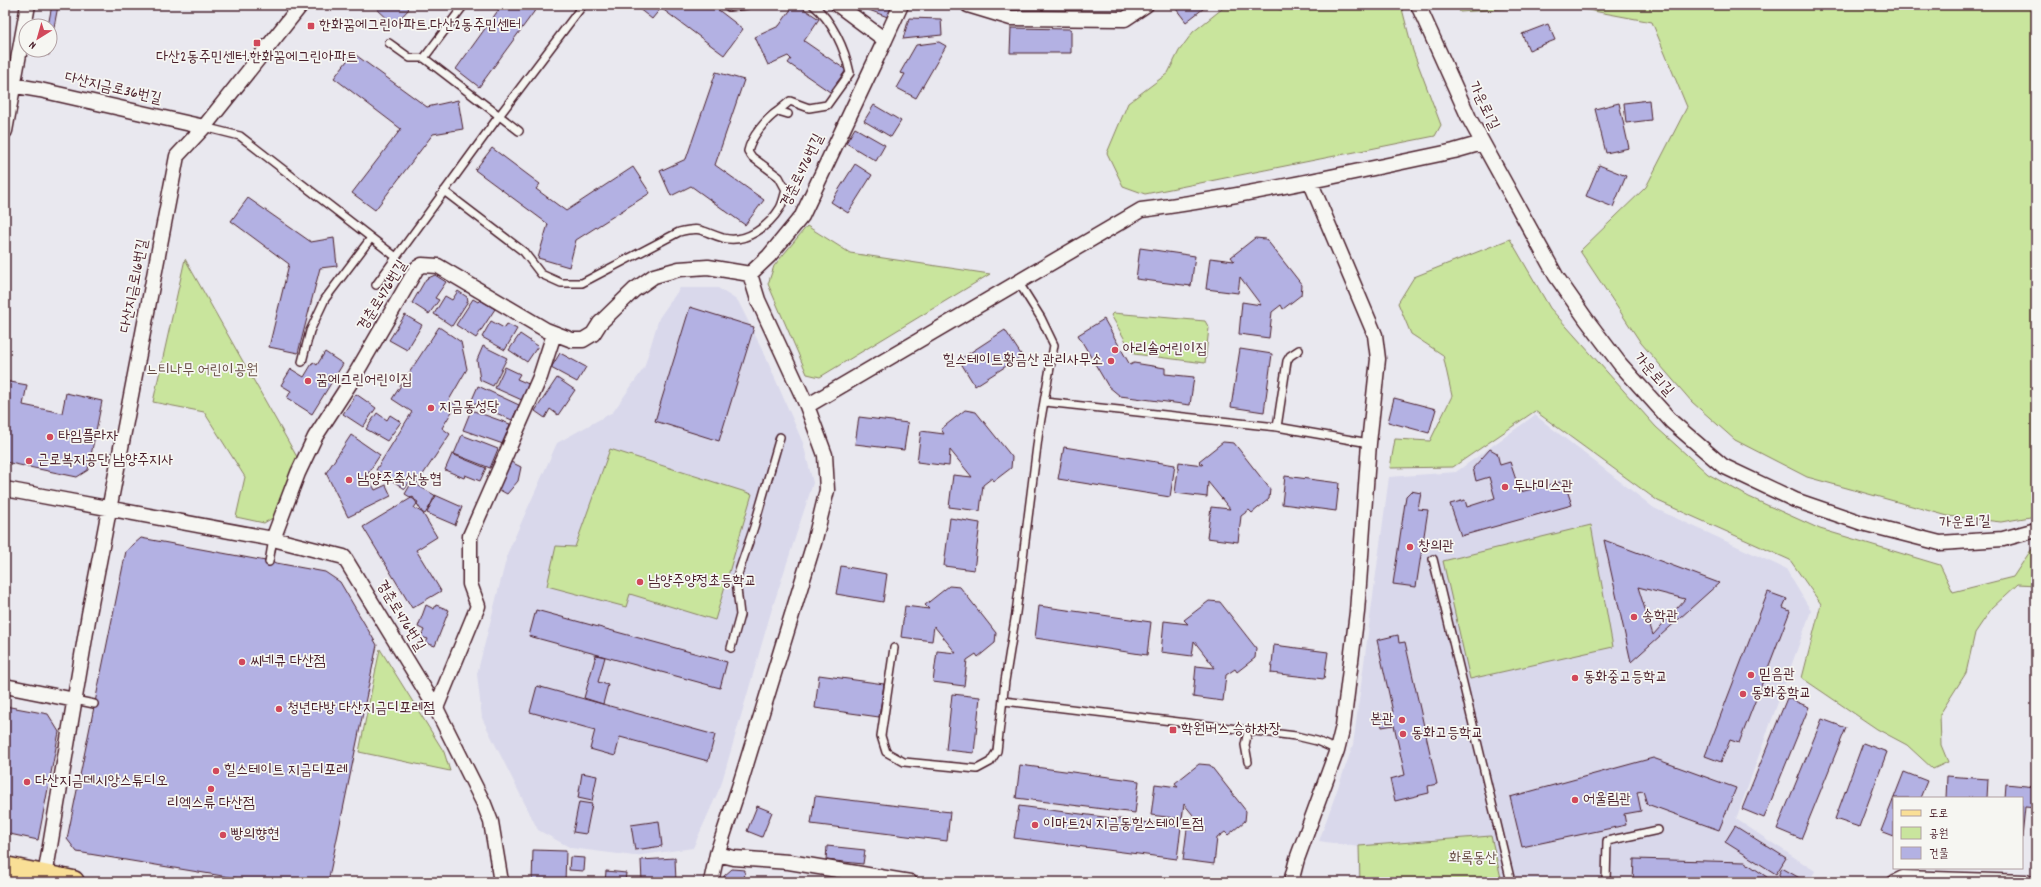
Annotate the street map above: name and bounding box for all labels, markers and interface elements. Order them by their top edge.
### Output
place label: 한화꿈에그린아파트.다산2동주민센터 [319,15,521,37]
north arrow [18,18,58,58]
marker: 한화꿈에그린아파트.다산2동주민센터 [306,21,316,31]
text: N [26,36,40,52]
marker: 다산2동주민센터.한화꿈에그린아파트 [252,38,262,48]
place label: 다산2동주민센터.한화꿈에그린아파트 [156,47,358,69]
street label: 다산지금로36번길 [63,67,163,111]
street label: 가운로1길 [1462,78,1504,134]
street label: 경춘로476번길 [776,130,830,212]
street label: 다산지금로16번길 [115,237,155,335]
street label: 경춘로476번길 [353,256,413,336]
place label: 아리솔어린이집 [1123,339,1208,361]
marker: 아리솔어린이집 [1110,345,1120,355]
street label: 가운로1길 [1628,348,1678,402]
place label: 힐스테이트황금산 관리사무소 [943,350,1103,372]
marker: 힐스테이트황금산 관리사무소 [1106,356,1116,366]
park label: 느티나무 어린이공원 [146,360,258,382]
place label: 꿈에그린어린이집 [316,370,413,392]
marker: 꿈에그린어린이집 [303,376,313,386]
place label: 지금동성당 [439,397,499,419]
marker: 지금동성당 [426,403,436,413]
place label: 타임플라자 [58,426,118,448]
marker: 타임플라자 [45,432,55,442]
place label: 근로복지공단 남양주지사 [37,450,173,472]
marker: 근로복지공단 남양주지사 [24,456,34,466]
place label: 남양주축산농협 [357,469,442,491]
marker: 남양주축산농협 [344,475,354,485]
place label: 두나미스관 [1513,476,1573,498]
marker: 두나미스관 [1500,482,1510,492]
street label: 가운로1길 [1939,511,1991,535]
place label: 창의관 [1418,536,1454,558]
marker: 창의관 [1405,542,1415,552]
place label: 남양주양정초등학교 [648,571,757,593]
street label: 경춘로476번길 [370,576,430,656]
marker: 남양주양정초등학교 [635,577,645,587]
place label: 송학관 [1642,606,1678,628]
marker: 송학관 [1629,612,1639,622]
place label: 씨네큐 다산점 [250,651,326,673]
marker: 씨네큐 다산점 [237,657,247,667]
place label: 믿음관 [1759,664,1795,686]
place label: 동화중고등학교 [1583,667,1668,689]
marker: 믿음관 [1746,670,1756,680]
marker: 동화중고등학교 [1570,673,1580,683]
place label: 동화중학교 [1751,683,1811,705]
marker: 동화중학교 [1738,689,1748,699]
place label: 청년다방 다산지금디포레점 [287,698,435,720]
marker: 청년다방 다산지금디포레점 [274,704,284,714]
place label: 본관 [1370,709,1394,731]
marker: 본관 [1397,715,1407,725]
place label: 학원버스 승하차장 [1181,719,1281,741]
place label: 동화고등학교 [1411,723,1483,745]
marker: 학원버스 승하차장 [1168,725,1178,735]
marker: 동화고등학교 [1398,729,1408,739]
place label: 힐스테이트 지금디포레 [224,760,348,782]
marker: 힐스테이트 지금디포레 [211,766,221,776]
place label: 다산지금데시앙스튜디오 [35,771,168,793]
marker: 다산지금데시앙스튜디오 [22,777,32,787]
marker: 리엑스류 다산점 [206,784,216,794]
place label: 어울림관 [1583,789,1631,811]
place label: 리엑스류 다산점 [167,793,255,815]
marker: 어울림관 [1570,795,1580,805]
legend [1893,797,2023,869]
text: 도로 [1929,806,1948,823]
place label: 이마트24 지금동힐스테이트점 [1043,814,1204,836]
marker: 이마트24 지금동힐스테이트점 [1030,820,1040,830]
place label: 빵의향현 [231,824,279,846]
text: 공원 [1929,826,1948,843]
marker: 빵의향현 [218,830,228,840]
text: 건물 [1929,846,1949,863]
park label: 화록동산 [1449,848,1497,870]

